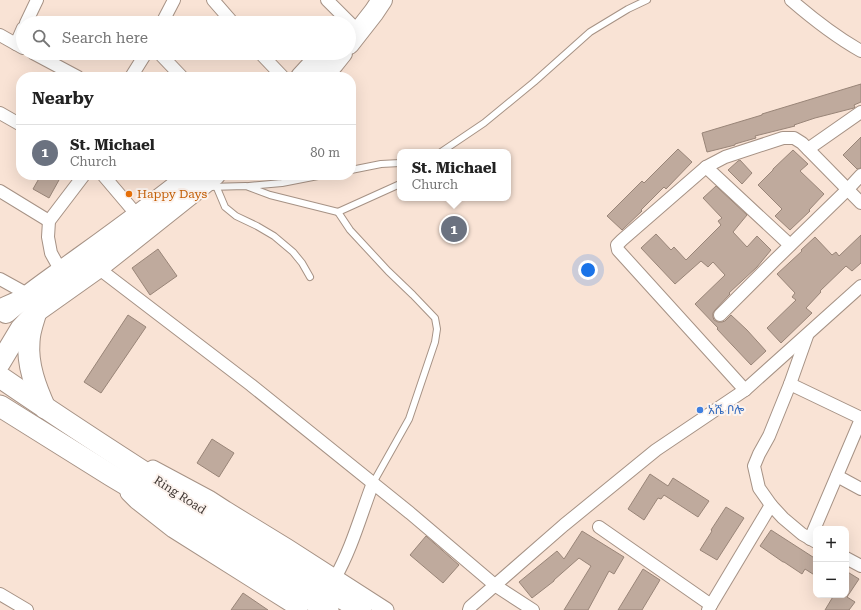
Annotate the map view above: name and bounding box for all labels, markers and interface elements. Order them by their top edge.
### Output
search box [16,16,356,60]
icon: search [30,27,52,49]
text: Search here [62,29,148,47]
text: Nearby [32,88,94,108]
text: St. Michael [70,136,155,154]
text: 1 [41,145,49,160]
text: 80 m [310,145,340,160]
popup [397,149,511,201]
text: Church [70,154,117,169]
text: St. Michael [412,159,496,177]
text: Church [412,177,458,192]
place label: Happy Days [137,187,207,201]
marker: Happy Days [124,189,134,199]
pin: 1 [441,214,467,244]
your location [578,260,598,280]
place label: አሼ ቦሎ [708,403,745,417]
marker: አሼ ቦሎ [695,405,705,415]
street label: Ring Road [151,473,209,517]
map controls [813,526,849,598]
button: + [813,526,849,562]
button: − [813,562,849,598]

